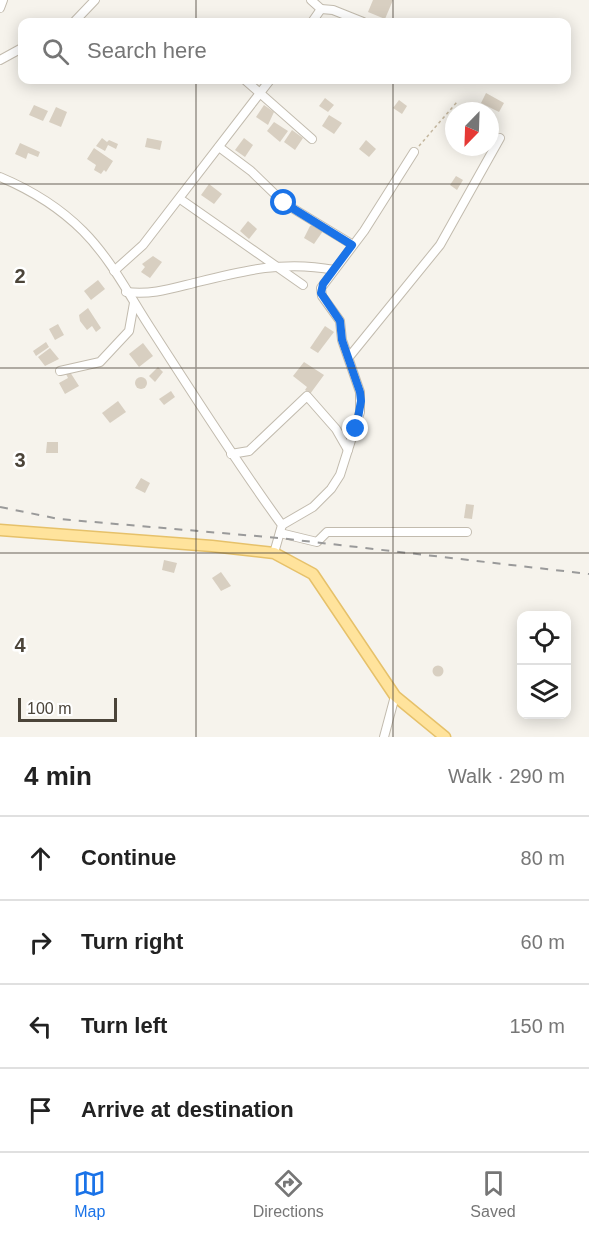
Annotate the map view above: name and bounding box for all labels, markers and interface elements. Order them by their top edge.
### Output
search box [18,18,571,84]
icon: search [39,35,72,68]
text: Search here [87,38,207,63]
north arrow [445,102,499,156]
route start [270,189,296,215]
text: 2 [14,265,26,287]
route end [342,415,368,441]
text: 3 [14,449,26,471]
map controls [517,611,571,719]
button: locate [517,611,571,665]
text: 4 [14,634,26,656]
button: layers [517,665,571,719]
scale bar [18,695,117,722]
text: 100 m [27,700,71,717]
text: 4 min [24,761,92,791]
text: Walk · 290 m [448,765,565,787]
icon: ahead [24,842,57,875]
text: Continue [81,845,176,870]
text: 80 m [521,847,565,869]
icon: right [24,926,57,959]
text: Turn right [81,929,183,954]
text: 60 m [521,931,565,953]
icon: left [24,1010,57,1043]
text: Turn left [81,1013,167,1038]
text: 150 m [509,1015,565,1037]
icon: arrive [24,1094,57,1127]
text: Arrive at destination [81,1097,294,1122]
tab: Map [73,1167,106,1221]
tab: Directions [253,1167,324,1221]
tab: Saved [470,1167,516,1221]

